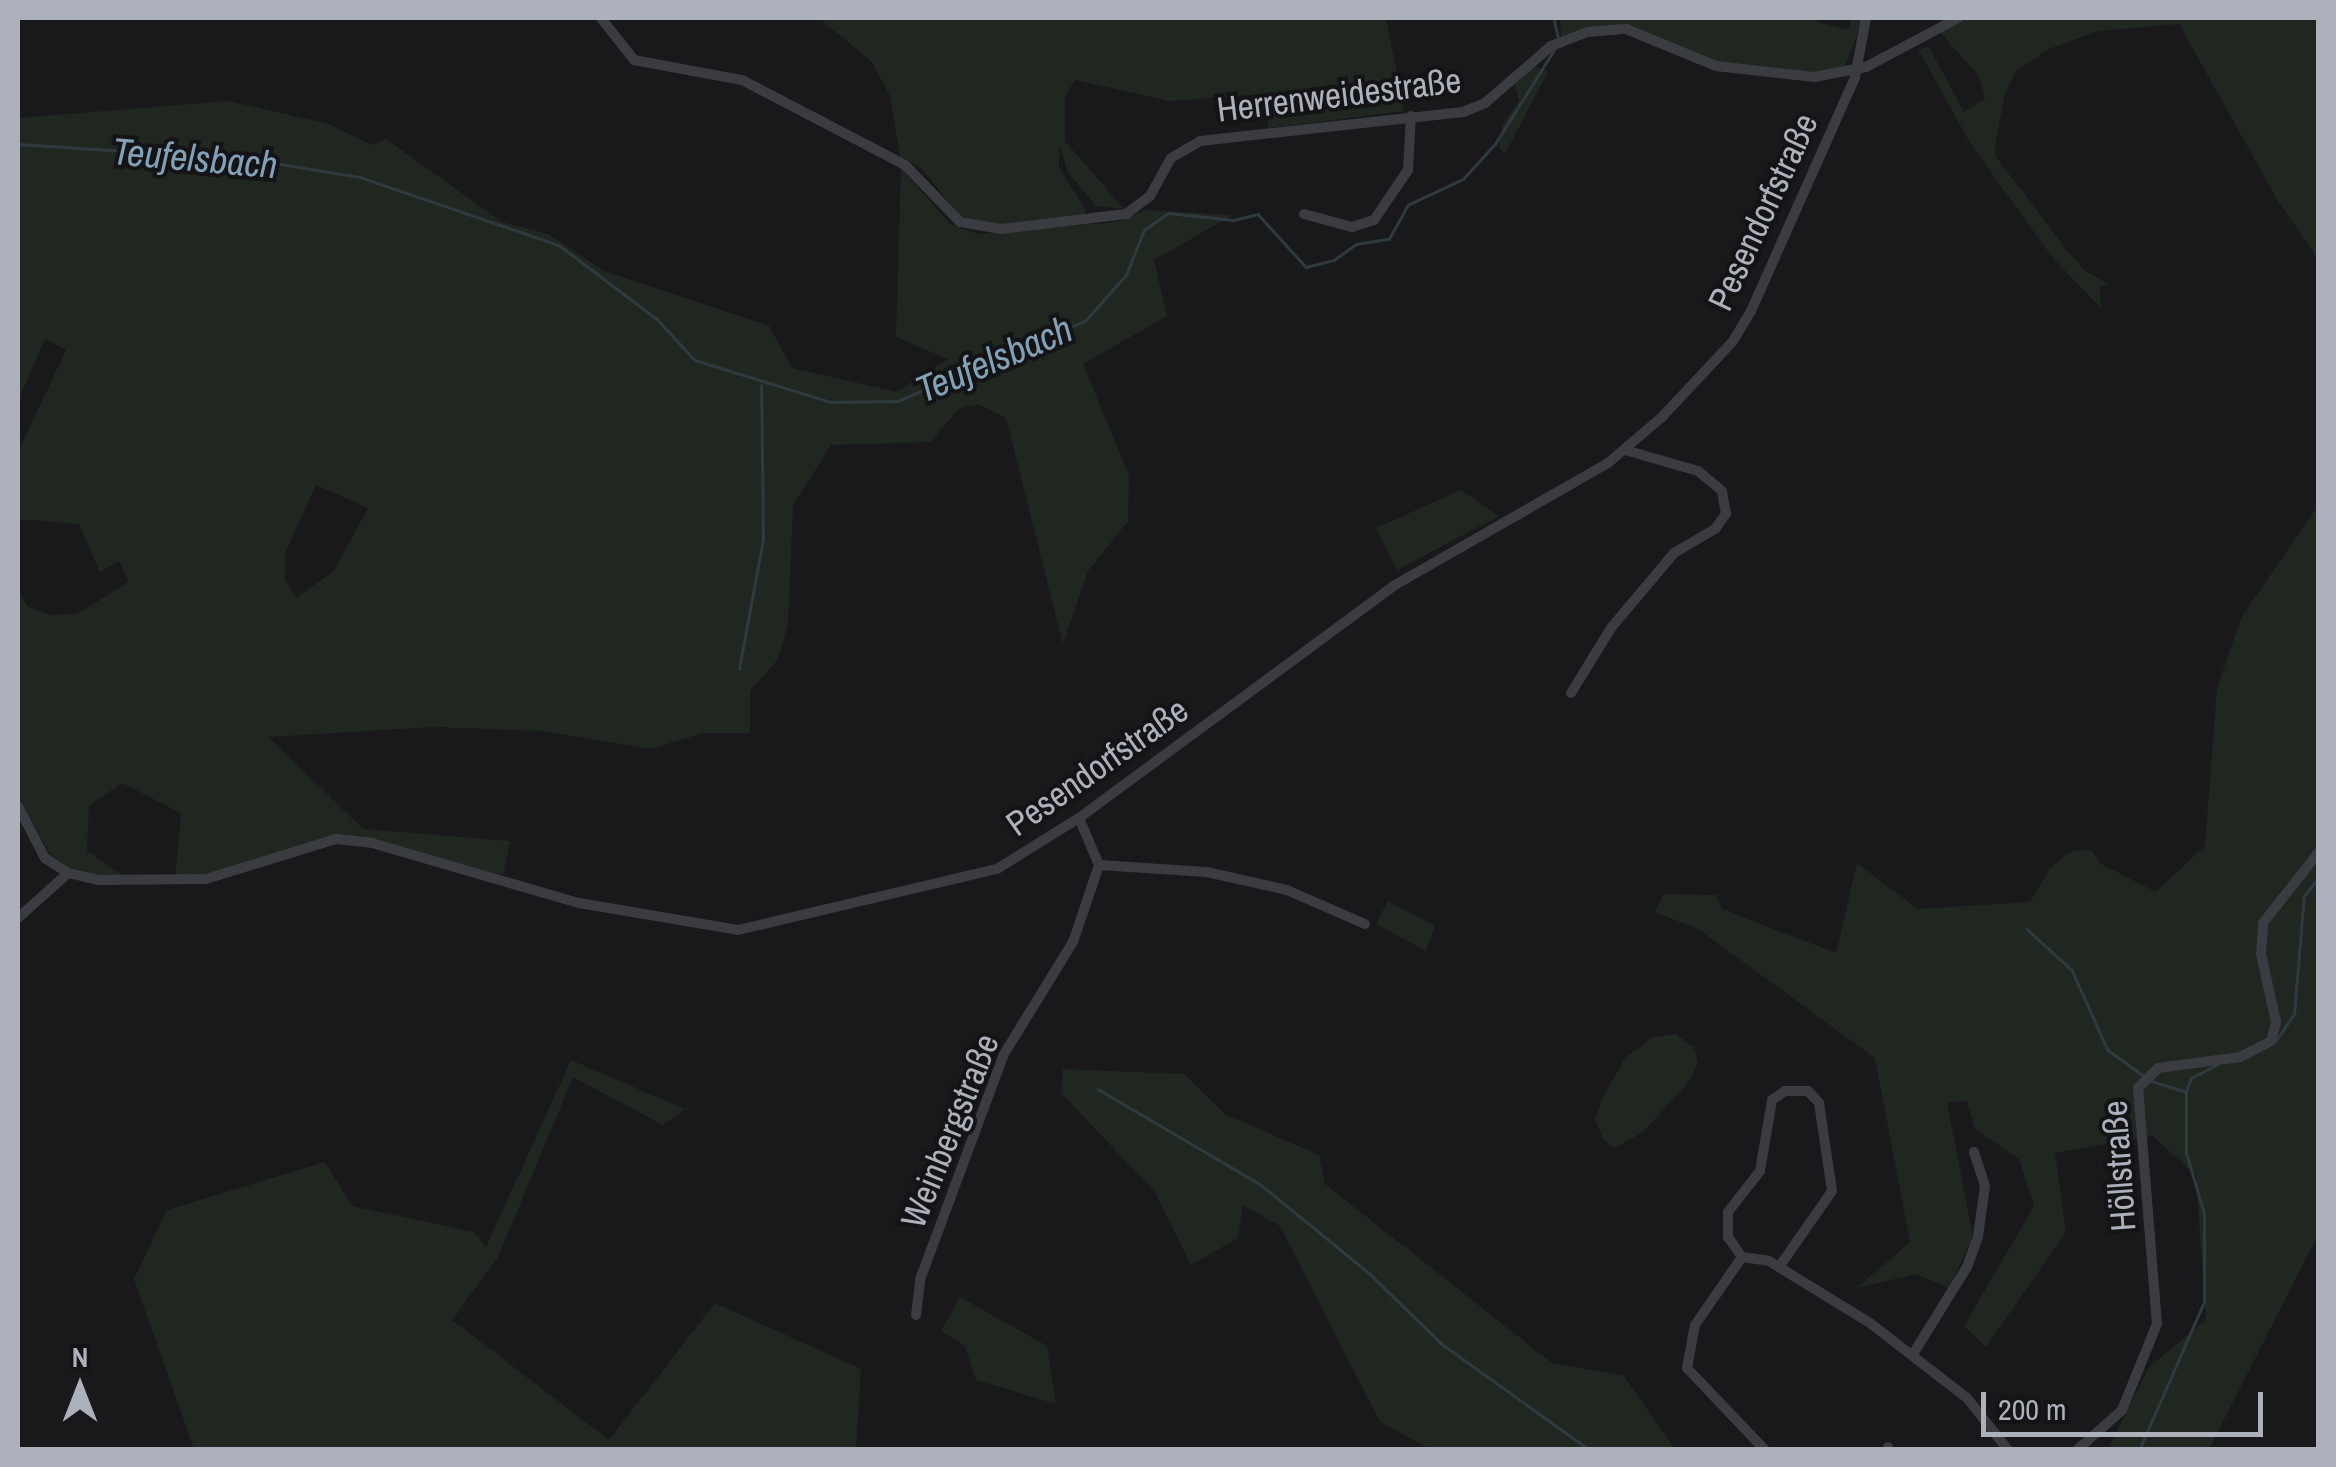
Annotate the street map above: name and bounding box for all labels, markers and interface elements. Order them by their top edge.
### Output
street label: Herrenweidestraße [1215,59,1463,131]
street label: Pesendorfstraße [1699,107,1827,317]
water label: Teufelsbach [111,128,279,188]
water label: Teufelsbach [909,306,1079,412]
street label: Pesendorfstraße [998,689,1196,845]
street label: Weinbergstraße [892,1028,1008,1234]
street label: Höllstraße [2093,1099,2145,1233]
north arrow [30,1337,130,1437]
text: N [72,1338,88,1376]
scale bar [1986,1372,2268,1434]
text: 200 m [1998,1389,2066,1429]

